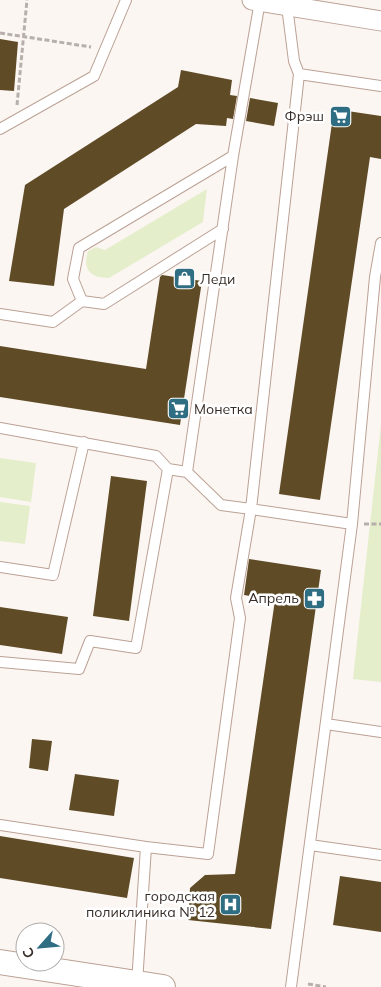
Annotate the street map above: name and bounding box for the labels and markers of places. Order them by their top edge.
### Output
supermarket icon: Фрэш [328,104,352,128]
place label: Фрэш [285,107,324,125]
shop icon: Леди [172,267,196,291]
place label: Леди [200,270,235,288]
supermarket icon: Монетка [166,397,190,421]
place label: Монетка [194,400,253,418]
pharmacy icon: Апрель [303,586,327,610]
place label: Апрель [248,589,299,607]
place label: городская поликлиника № 12 [86,887,215,921]
hospital icon: городская поликлиника № 12 [219,892,243,916]

